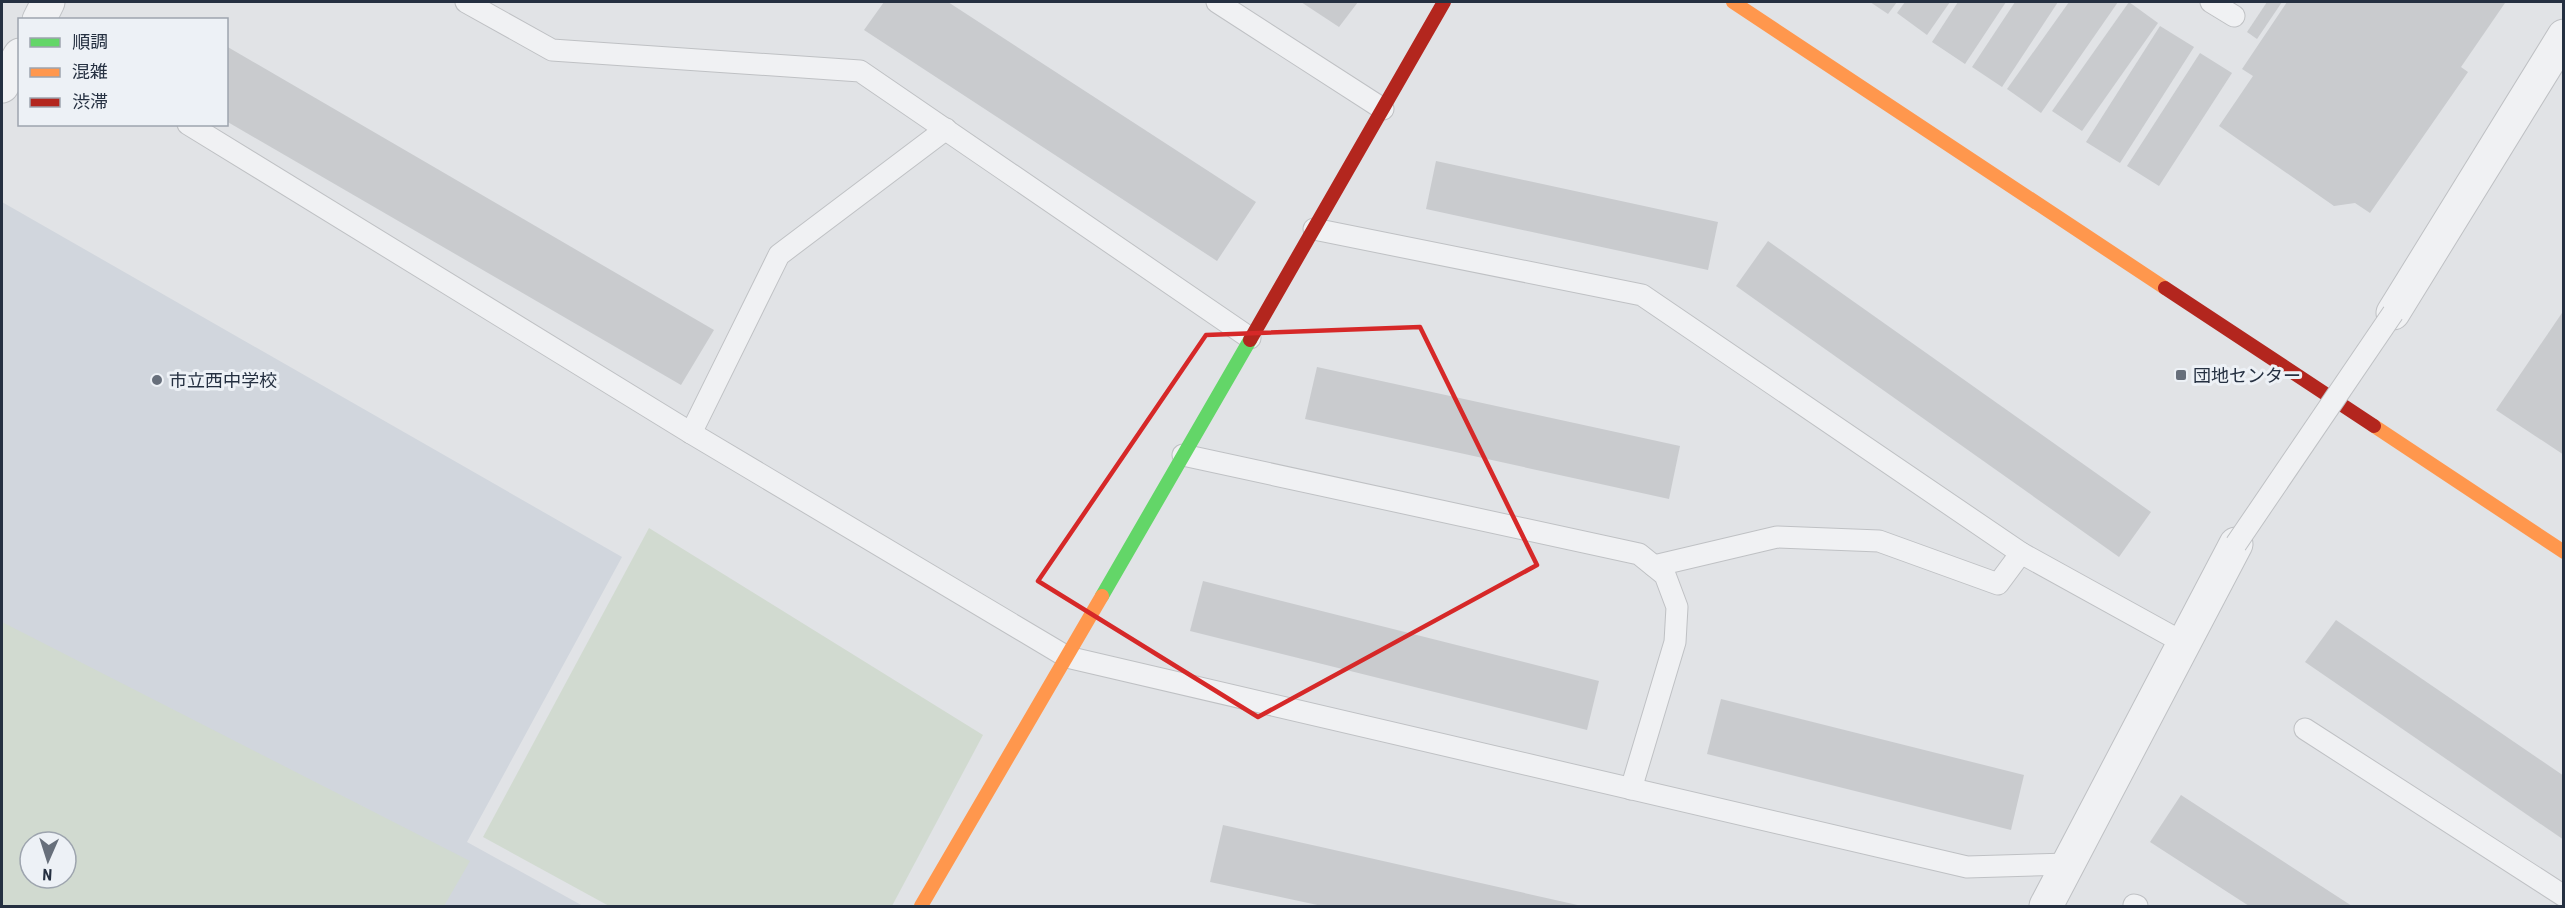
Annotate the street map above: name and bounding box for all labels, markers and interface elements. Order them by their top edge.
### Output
legend [18,18,228,126]
text: 順調 [72,31,108,52]
text: 混雑 [72,61,108,82]
text: 渋滞 [72,91,108,112]
place label: 団地センター [2193,365,2301,386]
marker: 団地センター [2174,368,2188,382]
place label: 市立西中学校 [169,370,277,391]
marker: 市立西中学校 [150,373,164,387]
north arrow [18,830,78,890]
text: N [42,865,53,884]

